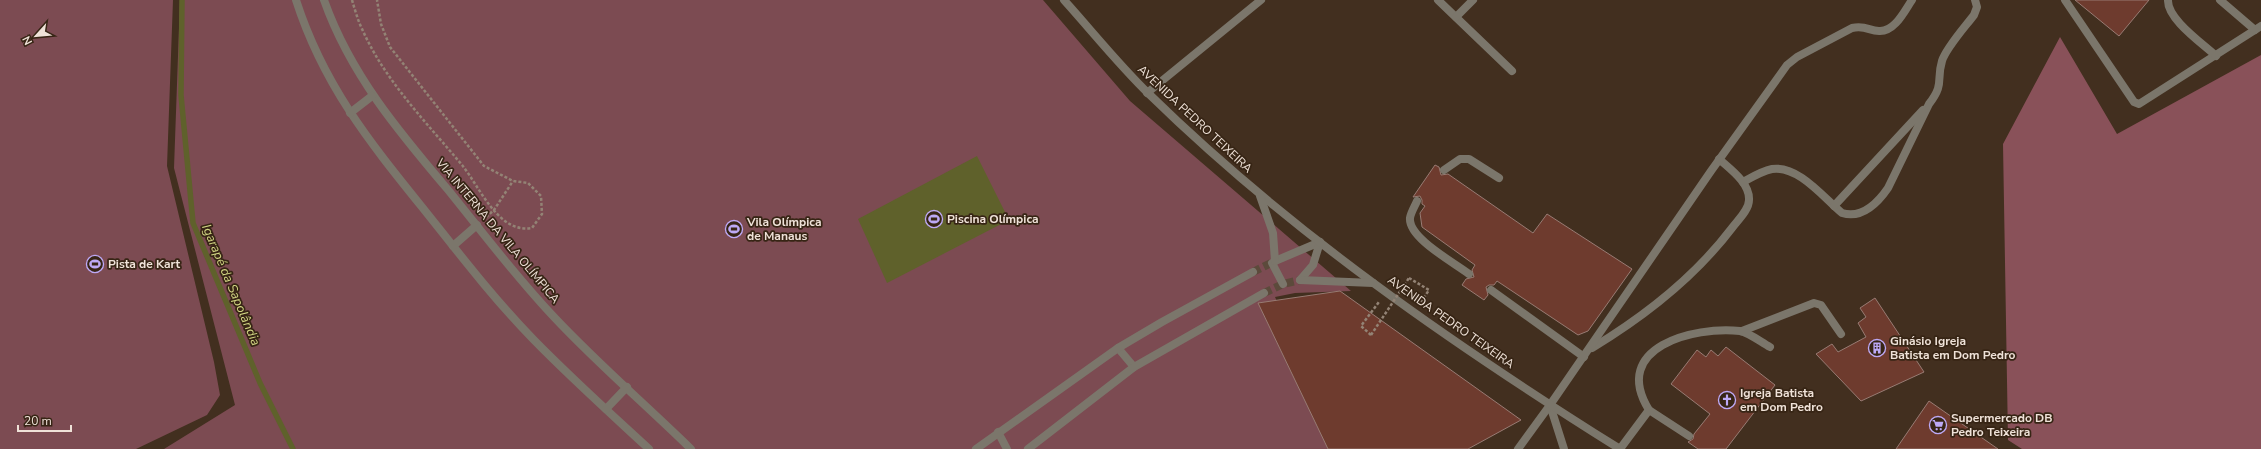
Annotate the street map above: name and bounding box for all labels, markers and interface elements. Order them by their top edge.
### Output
north arrow [16,16,56,56]
text: N [19,33,36,47]
street label: AVENIDA PEDRO TEIXEIRA [1134,62,1256,177]
street label: VIA INTERNA DA VILA OLÍMPICA [432,154,564,307]
sports icon: Piscina Olímpica [924,209,944,229]
place label: Piscina Olímpica [947,211,1039,227]
place label: Vila Olímpica de Manaus [746,214,822,244]
sports icon: Vila Olímpica de Manaus [724,219,744,239]
water label: Igarapé da Sapolândia [197,222,265,349]
sports icon: Pista de Kart [85,254,105,274]
place label: Pista de Kart [108,256,181,272]
street label: AVENIDA PEDRO TEIXEIRA [1384,272,1518,372]
place label: Ginásio Igreja Batista em Dom Pedro [1890,333,2016,363]
building icon: Ginásio Igreja Batista em Dom Pedro [1867,338,1887,358]
place label: Igreja Batista em Dom Pedro [1740,385,1823,415]
church icon: Igreja Batista em Dom Pedro [1717,390,1737,410]
scale bar [18,407,71,433]
place label: Supermercado DB Pedro Teixeira [1951,410,2053,440]
text: 20 m [24,413,52,429]
supermarket icon: Supermercado DB Pedro Teixeira [1928,415,1948,435]

